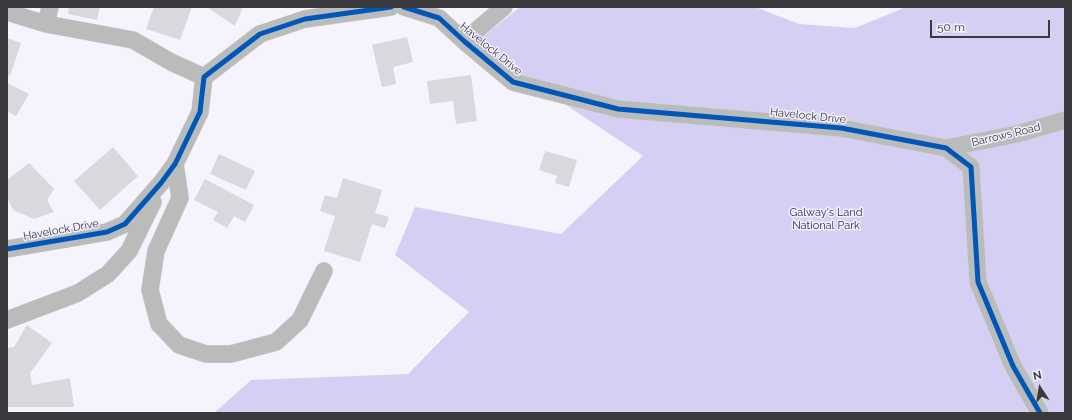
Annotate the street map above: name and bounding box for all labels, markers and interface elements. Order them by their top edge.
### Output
scale bar [932,12,1052,38]
street label: Havelock Drive [457,20,525,78]
text: 50 m [937,20,965,34]
street label: Havelock Drive [769,105,847,127]
street label: Barrows Road [970,121,1042,149]
park label: Galway's Land National Park [789,206,863,232]
street label: Havelock Drive [22,217,100,243]
north arrow [1020,368,1060,408]
text: N [1032,369,1043,383]

